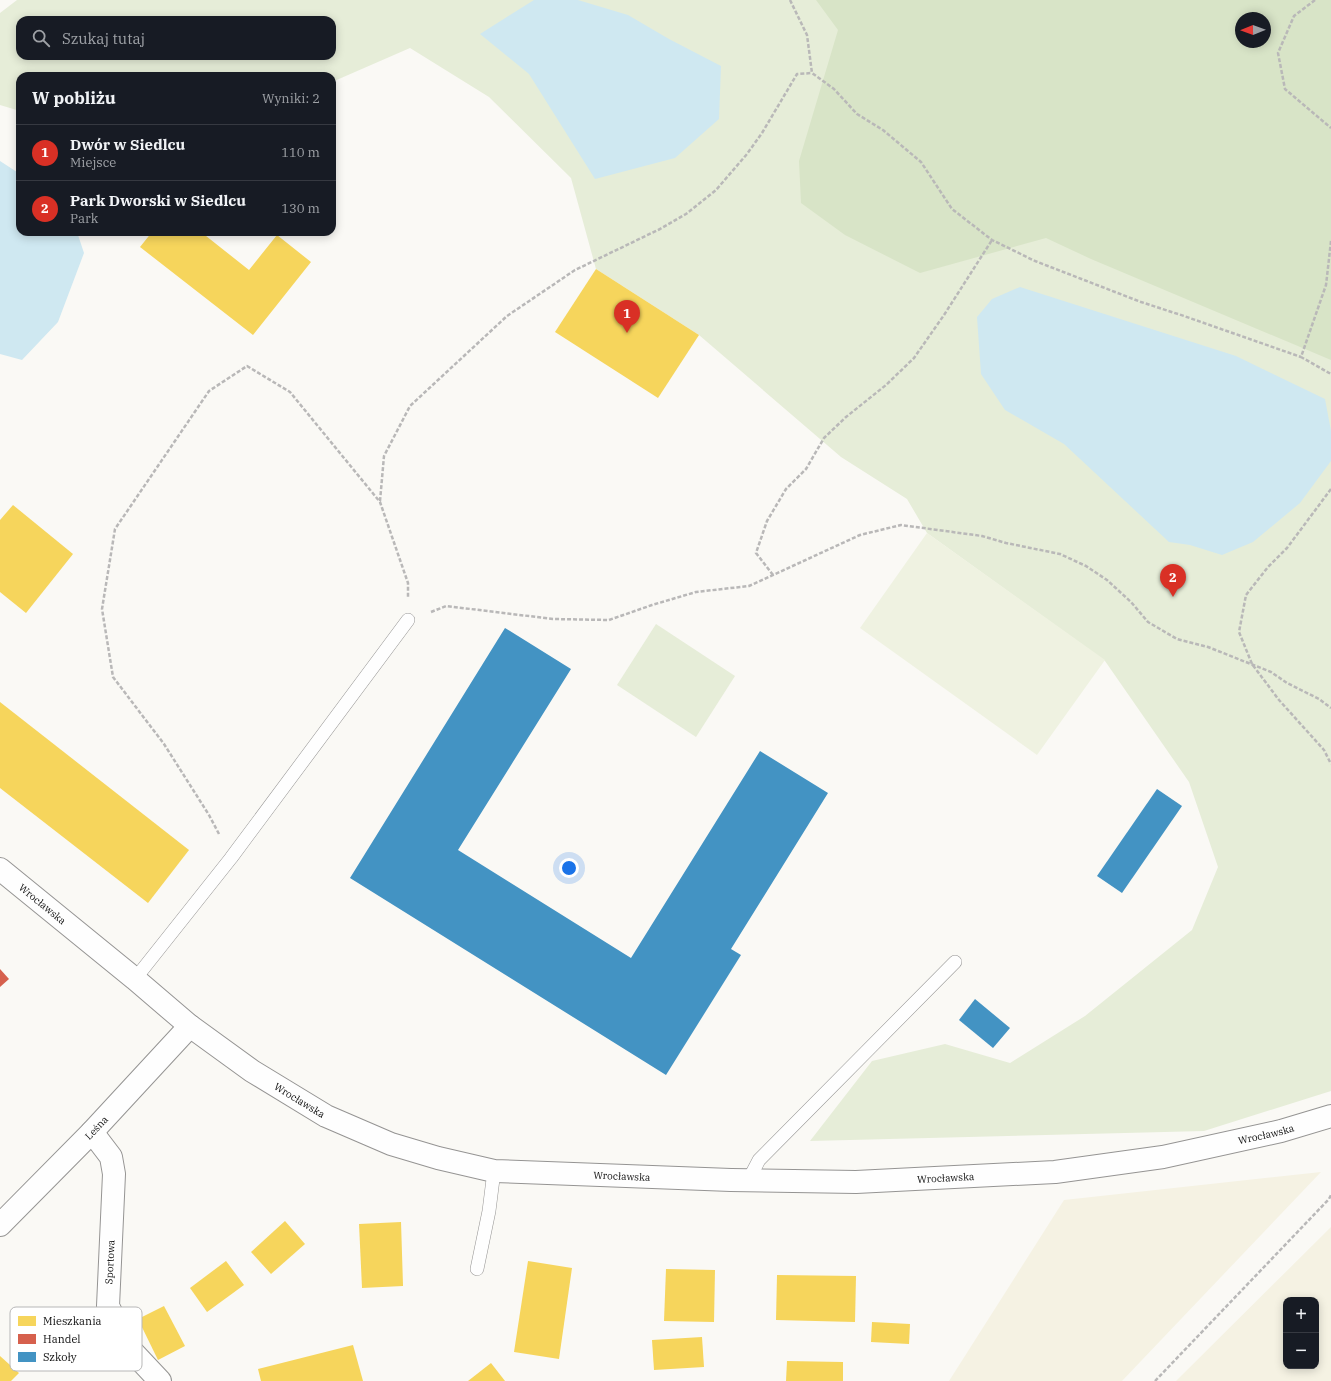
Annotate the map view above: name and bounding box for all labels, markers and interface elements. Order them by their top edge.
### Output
north arrow [1235,12,1271,48]
search box [16,16,336,60]
icon: search [30,27,52,49]
text: Szukaj tutaj [62,29,145,48]
text: W pobliżu [32,87,116,109]
text: Wyniki: 2 [262,90,320,107]
text: Dwór w Siedlcu [70,135,185,154]
text: 1 [41,144,49,161]
text: 110 m [281,144,320,161]
text: Miejsce [70,154,116,171]
text: Park Dworski w Siedlcu [70,191,246,210]
text: 2 [41,200,49,217]
text: 130 m [281,200,320,217]
text: Park [70,210,98,227]
pin: 1 [614,300,640,333]
pin: 2 [1160,564,1186,597]
your location [559,858,579,878]
street label: Wrocławska [16,881,69,927]
street label: Wrocławska [272,1080,328,1121]
street label: Leśna [82,1112,111,1142]
street label: Wrocławska [1237,1121,1296,1147]
street label: Wrocławska [593,1168,651,1183]
street label: Wrocławska [917,1170,975,1185]
street label: Sportowa [102,1239,118,1285]
map controls [1283,1297,1319,1369]
button: + [1283,1297,1319,1333]
legend [10,1307,142,1371]
text: Mieszkania [43,1314,102,1328]
text: Handel [43,1332,81,1346]
button: − [1283,1333,1319,1369]
text: Szkoły [43,1350,77,1364]

